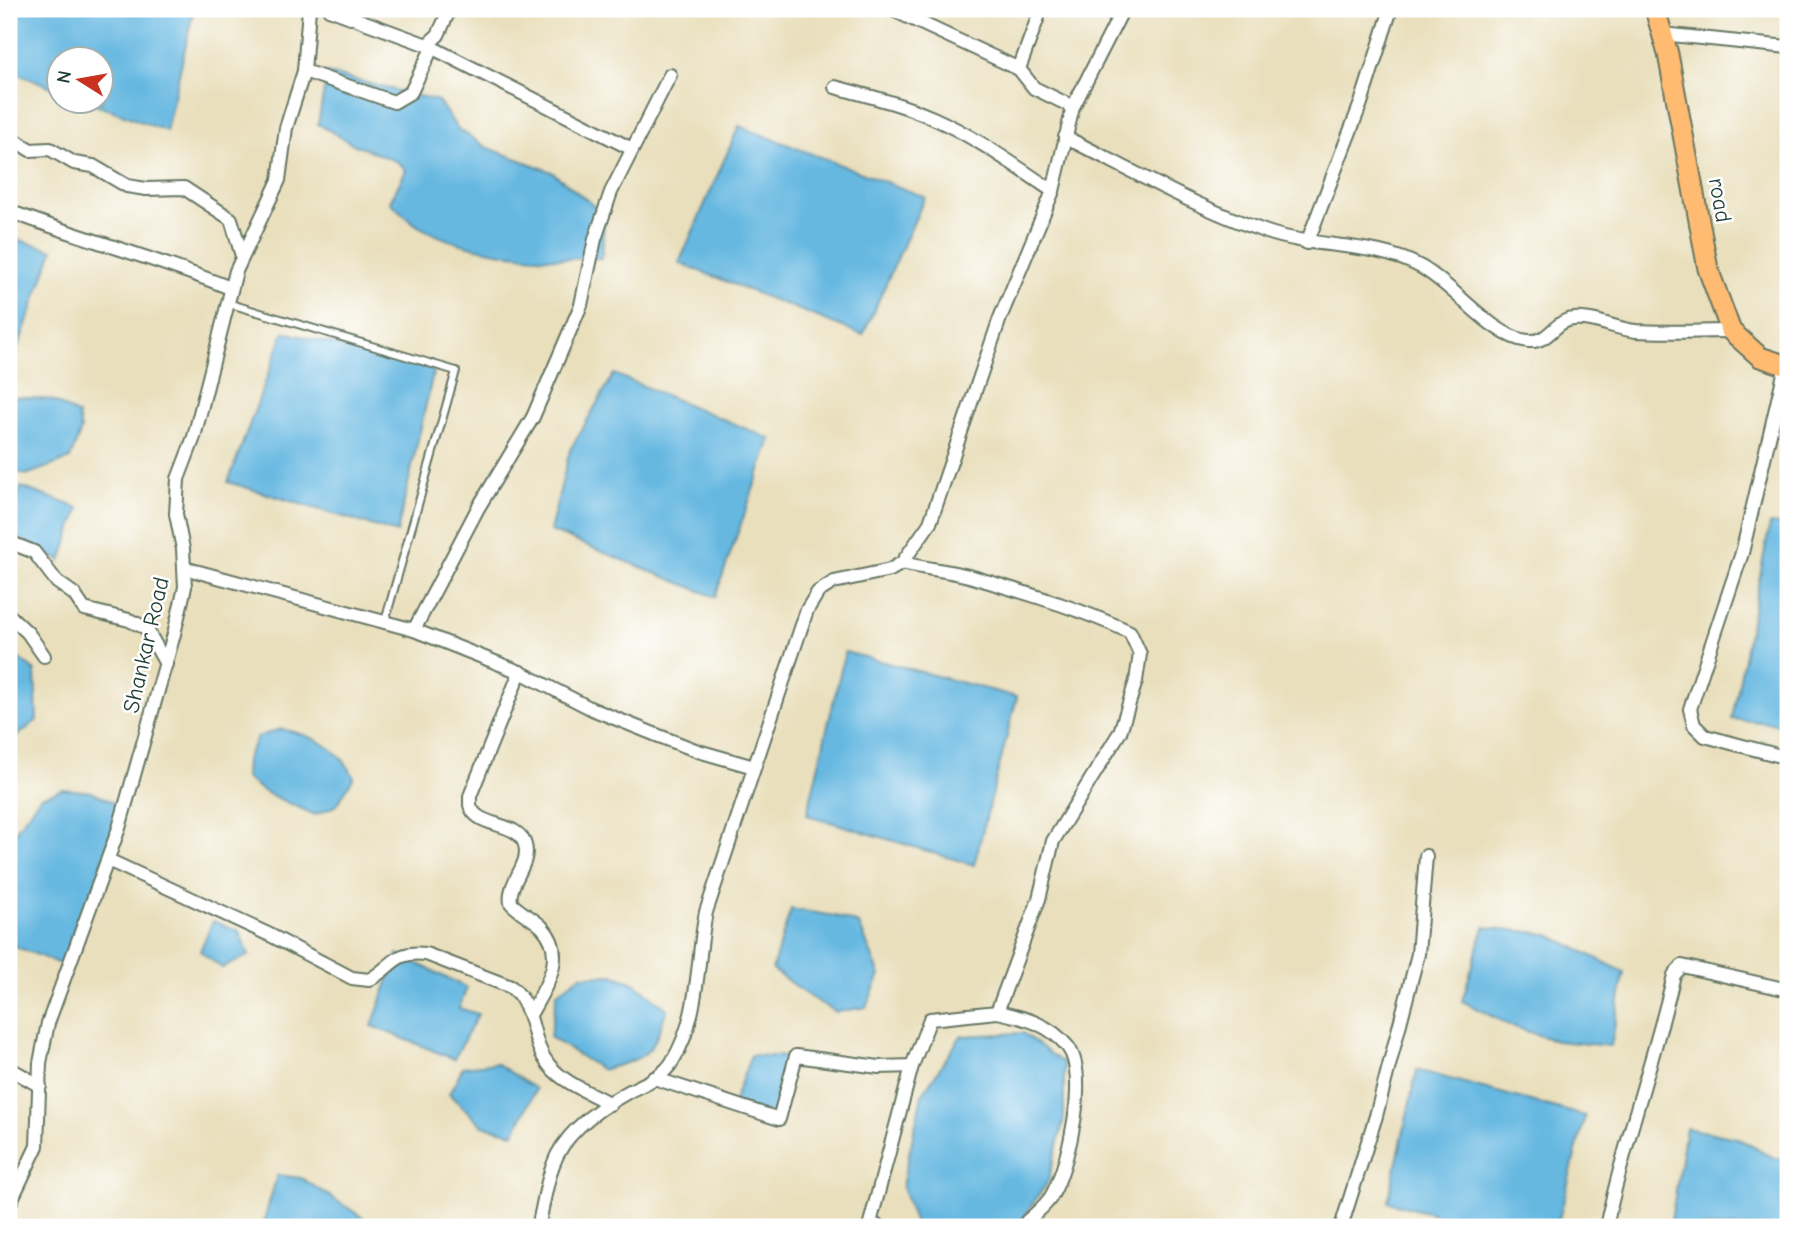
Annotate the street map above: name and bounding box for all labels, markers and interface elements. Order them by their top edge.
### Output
north arrow [46,46,116,116]
text: N [52,69,76,85]
street label: road [1703,176,1737,224]
street label: Shankar Road [117,574,175,716]

